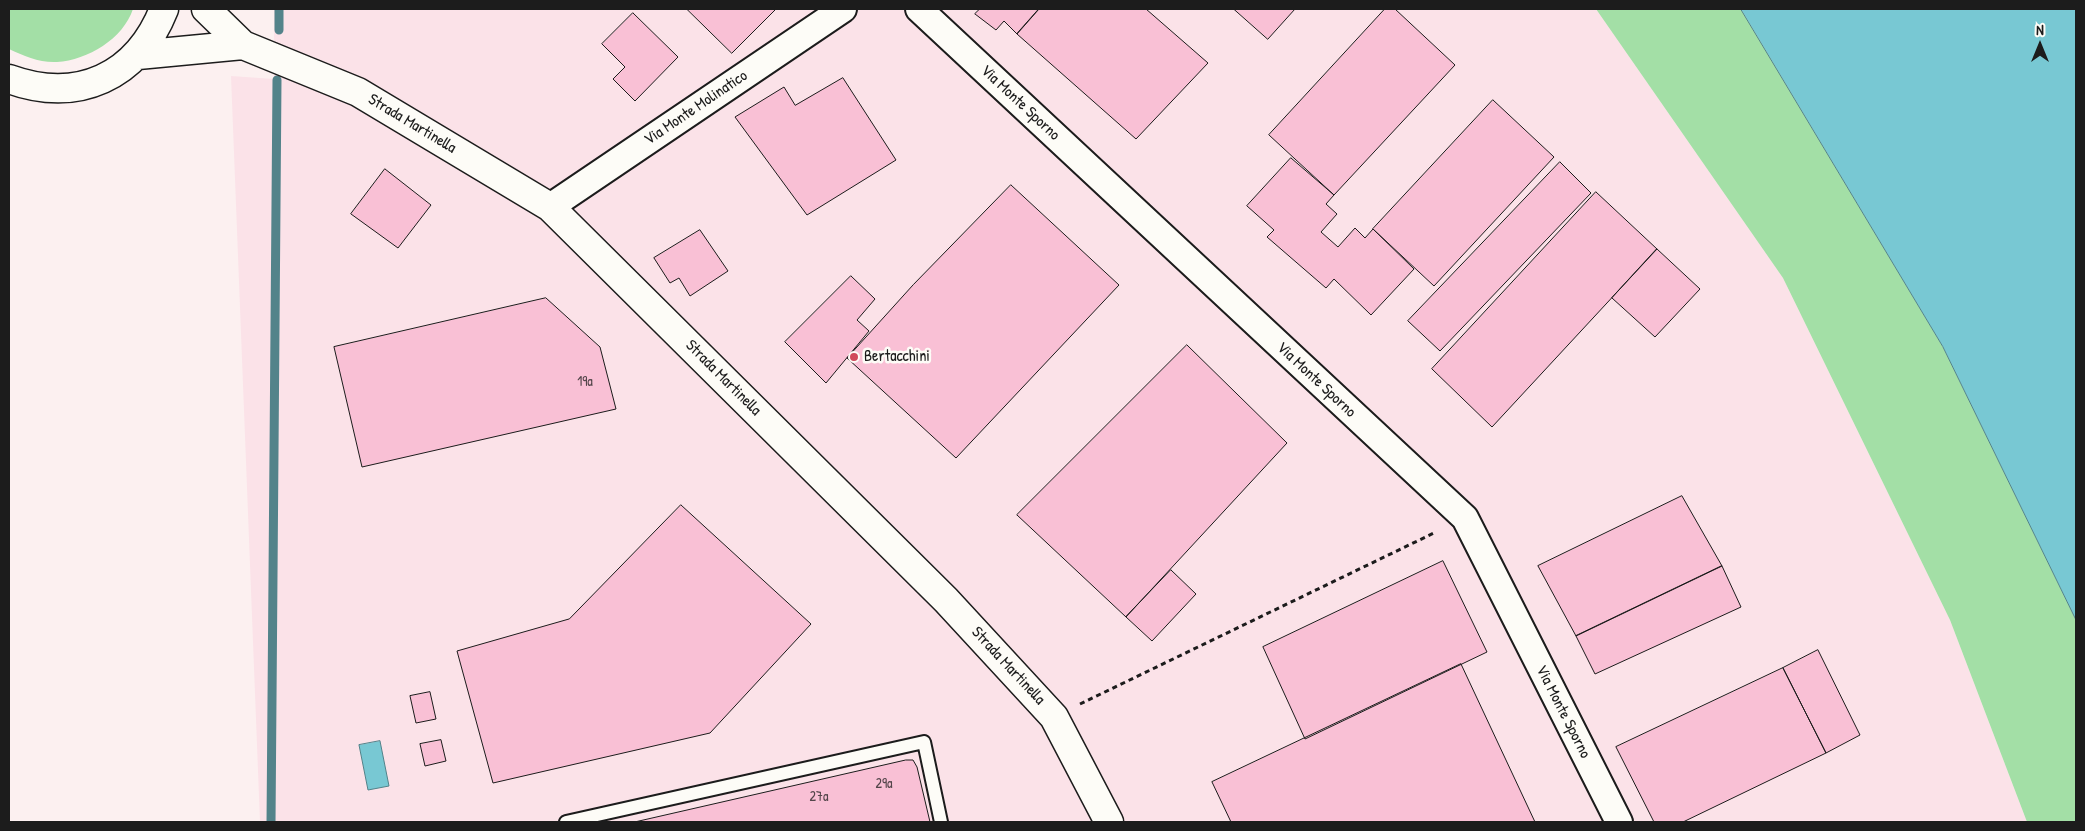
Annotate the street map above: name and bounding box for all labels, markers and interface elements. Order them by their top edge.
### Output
north arrow [2015,20,2065,70]
text: N [2036,20,2044,39]
street label: Via Monte Sporno [976,61,1064,145]
street label: Via Monte Molinatico [641,66,751,150]
street label: Strada Martinella [365,90,459,158]
street label: Strada Martinella [681,336,765,420]
street label: Via Monte Sporno [1272,338,1360,422]
place label: Bertacchini [864,347,930,367]
marker: Bertacchini [848,351,860,363]
house number: 19a [577,374,593,390]
street label: Strada Martinella [967,623,1049,709]
street label: Via Monte Sporno [1531,662,1595,762]
house number: 29a [875,776,893,792]
house number: 27a [810,789,828,805]

